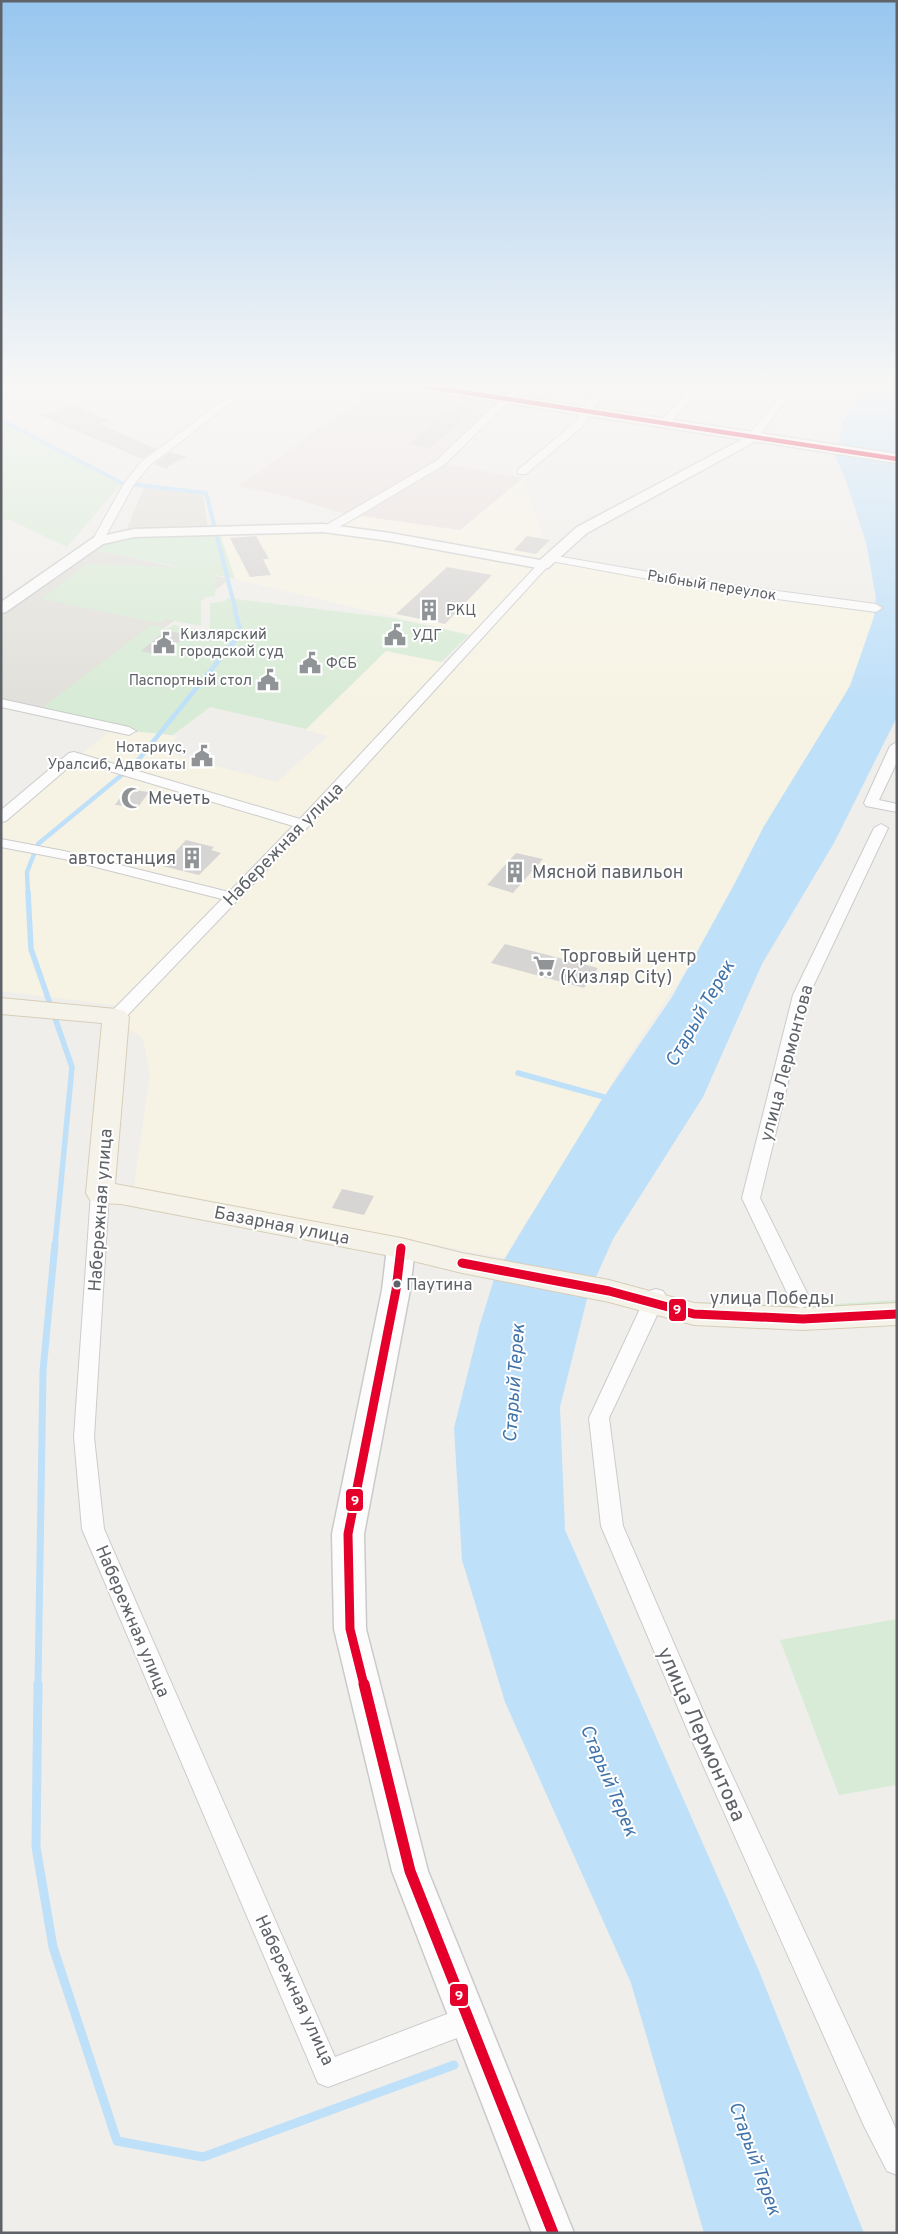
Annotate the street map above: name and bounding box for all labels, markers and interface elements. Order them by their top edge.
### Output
street label: Рыбный переулок [646,567,778,606]
building icon: РКЦ [416,597,442,623]
place label: РКЦ [446,602,476,621]
public building icon: УДГ [382,622,408,648]
place label: Кизлярский городской суд [180,626,284,662]
place label: УДГ [412,627,442,646]
public building icon: Кизлярский городской суд [151,630,177,656]
public building icon: ФСБ [297,650,323,676]
place label: ФСБ [326,655,357,674]
public building icon: Паспортный стол [255,667,281,693]
place label: Паспортный стол [129,672,252,691]
place label: Нотариус, Уралсиб, Адвокаты [47,739,186,775]
public building icon: Нотариус, Уралсиб, Адвокаты [189,743,215,769]
street label: Набережная улица [219,778,349,912]
mosque icon: Мечеть [119,785,145,811]
place label: Мечеть [148,788,210,811]
building icon: автостанция [179,845,205,871]
place label: автостанция [68,848,176,871]
building icon: Мясной павильон [502,859,528,885]
place label: Мясной павильон [532,862,683,885]
place label: Торговый центр (Кизляр City) [560,946,696,990]
supermarket icon: Торговый центр (Кизляр City) [531,953,557,979]
water label: Старый Терек [661,955,742,1072]
street label: улица Лермонтова [755,983,819,1144]
street label: Набережная улица [84,1128,119,1292]
street label: Базарная улица [212,1202,351,1251]
place label: Паутина [406,1275,472,1297]
marker: Паутина [392,1279,402,1289]
street label: улица Победы [710,1288,834,1311]
line badge: 9 [668,1298,687,1322]
text: 9 [673,1302,681,1319]
water label: Старый Терек [499,1322,531,1443]
line badge: 9 [345,1488,364,1512]
text: 9 [351,1493,359,1510]
street label: Набережная улица [89,1542,174,1701]
street label: улица Лермонтова [650,1643,751,1826]
water label: Старый Терек [574,1721,643,1842]
street label: Набережная улица [249,1912,339,2070]
line badge: 9 [449,1983,469,2007]
text: 9 [455,1988,463,2005]
water label: Старый Терек [722,2099,786,2220]

